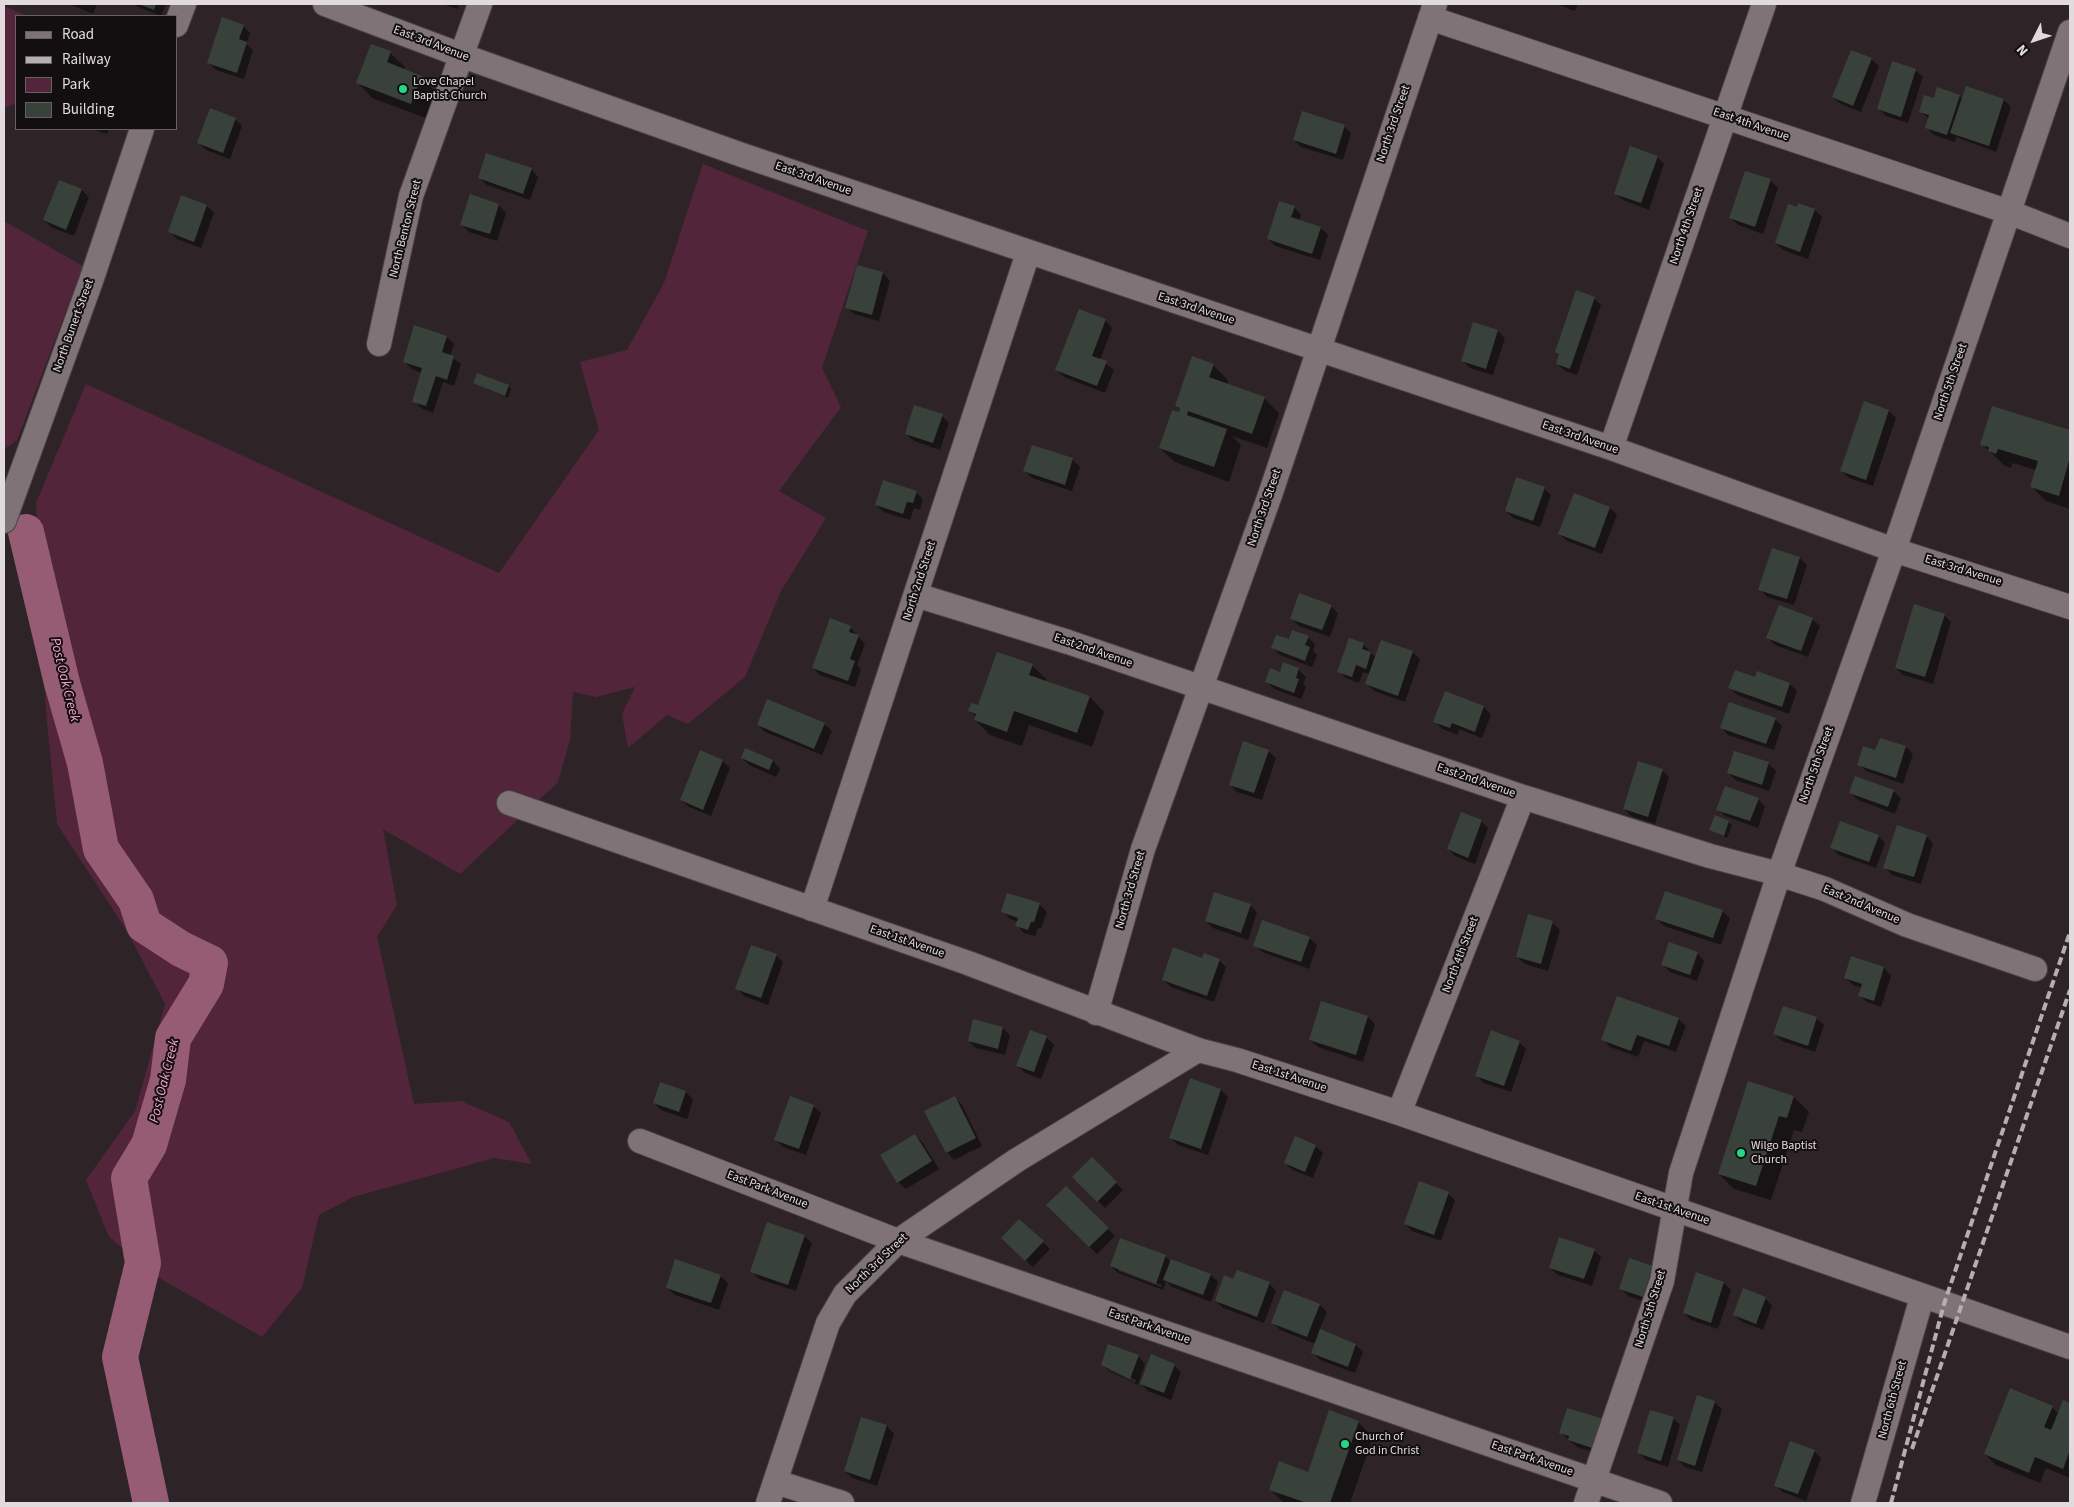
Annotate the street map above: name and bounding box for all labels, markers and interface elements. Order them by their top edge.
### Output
legend [15,15,178,130]
north arrow [2009,15,2059,65]
street label: East 3rd Avenue [391,23,471,65]
text: Road [62,24,94,45]
text: N [2012,40,2033,60]
text: Railway [62,49,111,70]
text: Park [62,74,90,95]
place label: Love Chapel Baptist Church [413,75,487,103]
marker: Love Chapel Baptist Church [397,83,409,95]
street label: North 3rd Street [1374,84,1414,164]
text: Building [62,99,114,120]
street label: East 4th Avenue [1711,105,1791,145]
street label: East 3rd Avenue [773,159,853,199]
street label: North Benton Street [387,179,425,279]
street label: North 4th Street [1667,186,1707,266]
street label: North Bunert Street [50,277,98,375]
street label: East 3rd Avenue [1156,290,1236,328]
street label: North 5th Street [1931,342,1971,422]
street label: East 3rd Avenue [1540,418,1620,458]
street label: North 3rd Street [1245,468,1285,548]
street label: North 2nd Street [900,539,940,623]
street label: East 3rd Avenue [1923,552,2003,590]
street label: East 2nd Avenue [1052,631,1134,671]
water label: Post Oak Creek [45,636,83,724]
street label: North 5th Street [1796,725,1838,805]
street label: East 2nd Avenue [1435,761,1517,801]
street label: North 3rd Street [1113,849,1149,931]
street label: East 2nd Avenue [1820,882,1902,928]
street label: North 4th Street [1440,915,1482,995]
street label: East 1st Avenue [868,923,946,961]
water label: Post Oak Creek [146,1037,184,1125]
street label: East 1st Avenue [1250,1058,1328,1096]
place label: Wilgo Baptist Church [1751,1139,1817,1167]
marker: Wilgo Baptist Church [1735,1147,1747,1159]
street label: East Park Avenue [725,1168,809,1212]
street label: East 1st Avenue [1633,1190,1711,1228]
street label: North 3rd Street [843,1231,911,1297]
street label: North 5th Street [1632,1268,1670,1350]
street label: East Park Avenue [1106,1306,1192,1348]
street label: North 6th Street [1876,1359,1910,1441]
place label: Church of God in Christ [1355,1430,1419,1458]
marker: Church of God in Christ [1339,1438,1351,1450]
street label: East Park Avenue [1489,1438,1575,1480]

